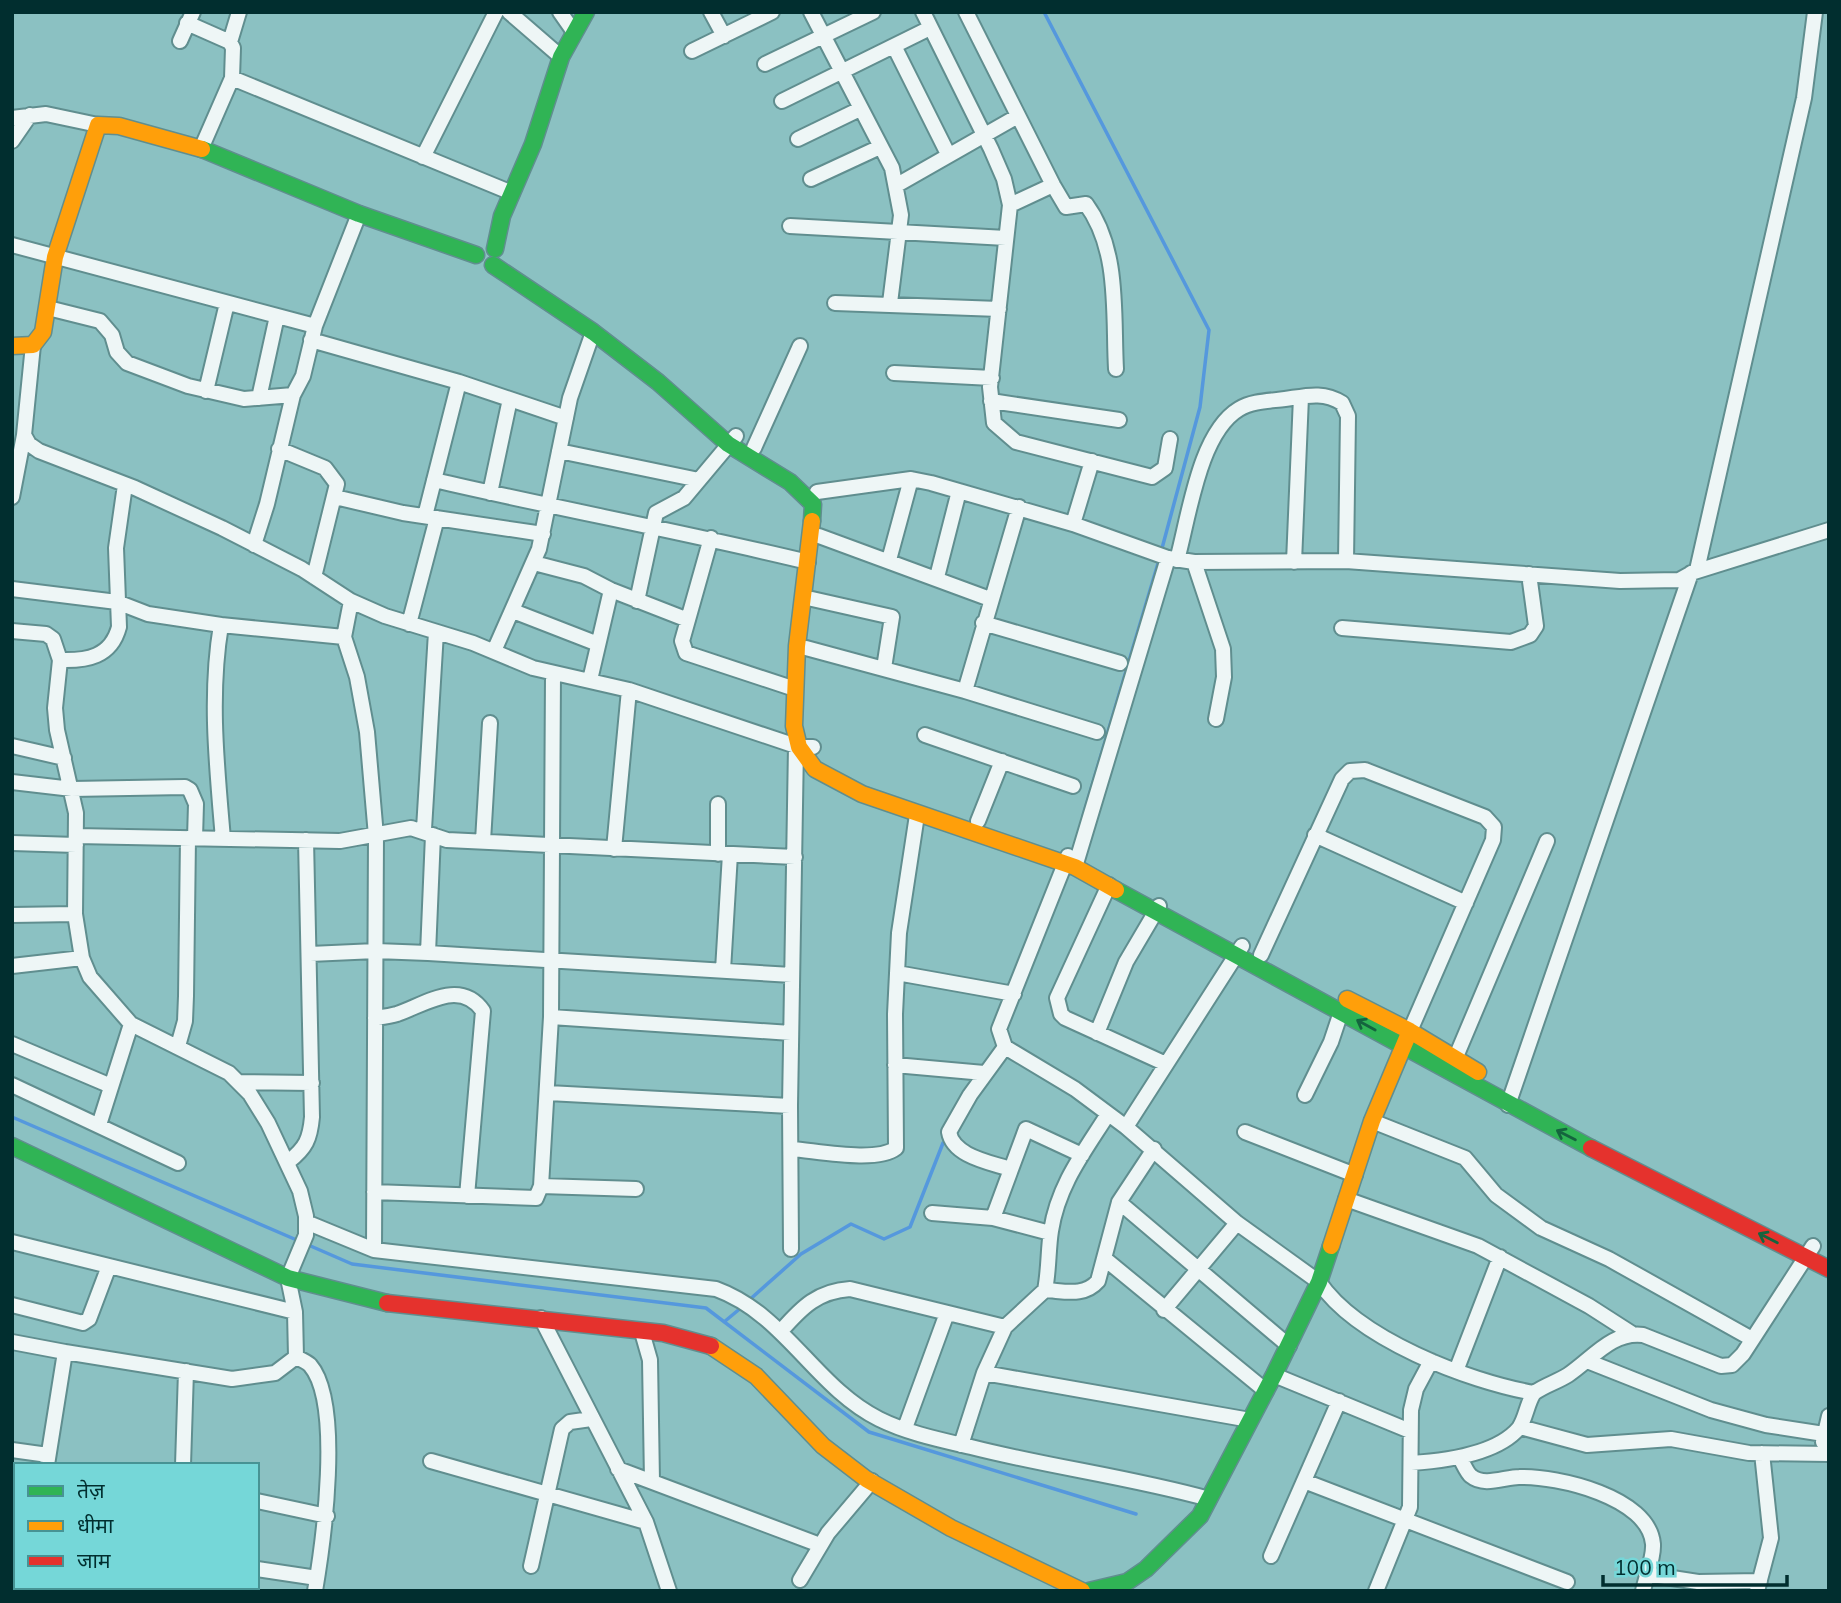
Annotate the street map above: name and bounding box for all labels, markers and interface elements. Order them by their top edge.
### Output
one-way arrow [1356,1018,1377,1031]
one-way arrow [1556,1127,1576,1141]
one-way arrow [1758,1231,1779,1245]
legend [14,1463,259,1589]
text: तेज़ [77,1477,105,1503]
text: धीमा [77,1512,114,1538]
scale bar [1603,1544,1787,1588]
text: जाम [77,1547,111,1573]
text: 100 m [1614,1554,1676,1580]

